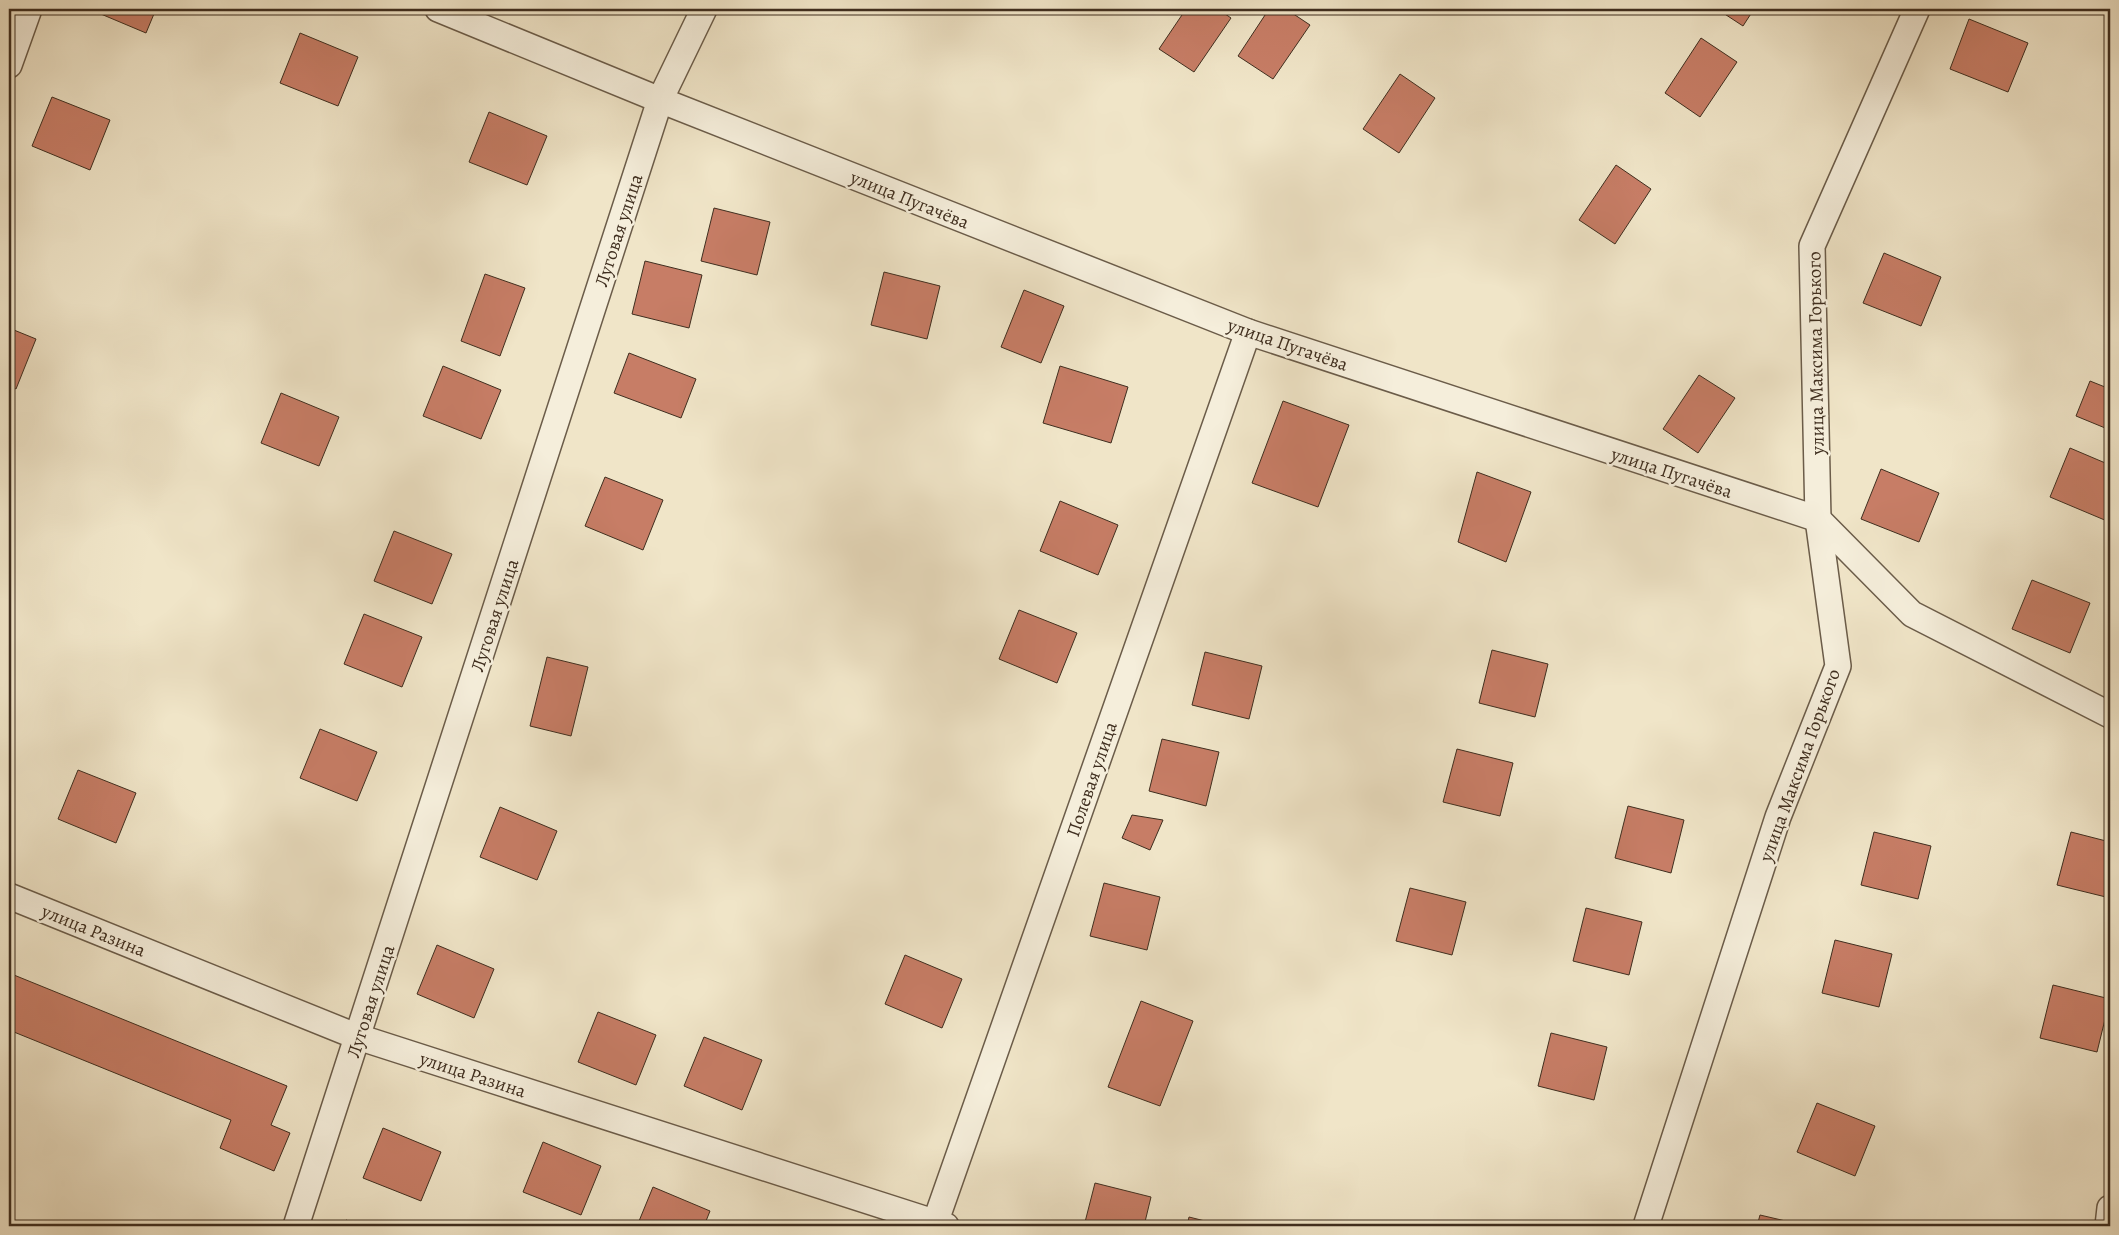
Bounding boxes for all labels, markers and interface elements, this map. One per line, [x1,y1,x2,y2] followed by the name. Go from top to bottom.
[845,164,973,236] street label: улица Пугачёва
[588,170,649,290] street label: Луговая улица
[1801,251,1831,456] street label: улица Максима Горького
[1223,312,1352,378] street label: улица Пугачёва
[1607,441,1736,505] street label: улица Пугачёва
[464,555,525,675] street label: Луговая улица
[1753,665,1847,866] street label: улица Максима Горького
[1060,718,1124,840] street label: Полевая улица
[37,898,150,964] street label: улица Разина
[340,941,401,1061] street label: Луговая улица
[415,1045,529,1104] street label: улица Разина

